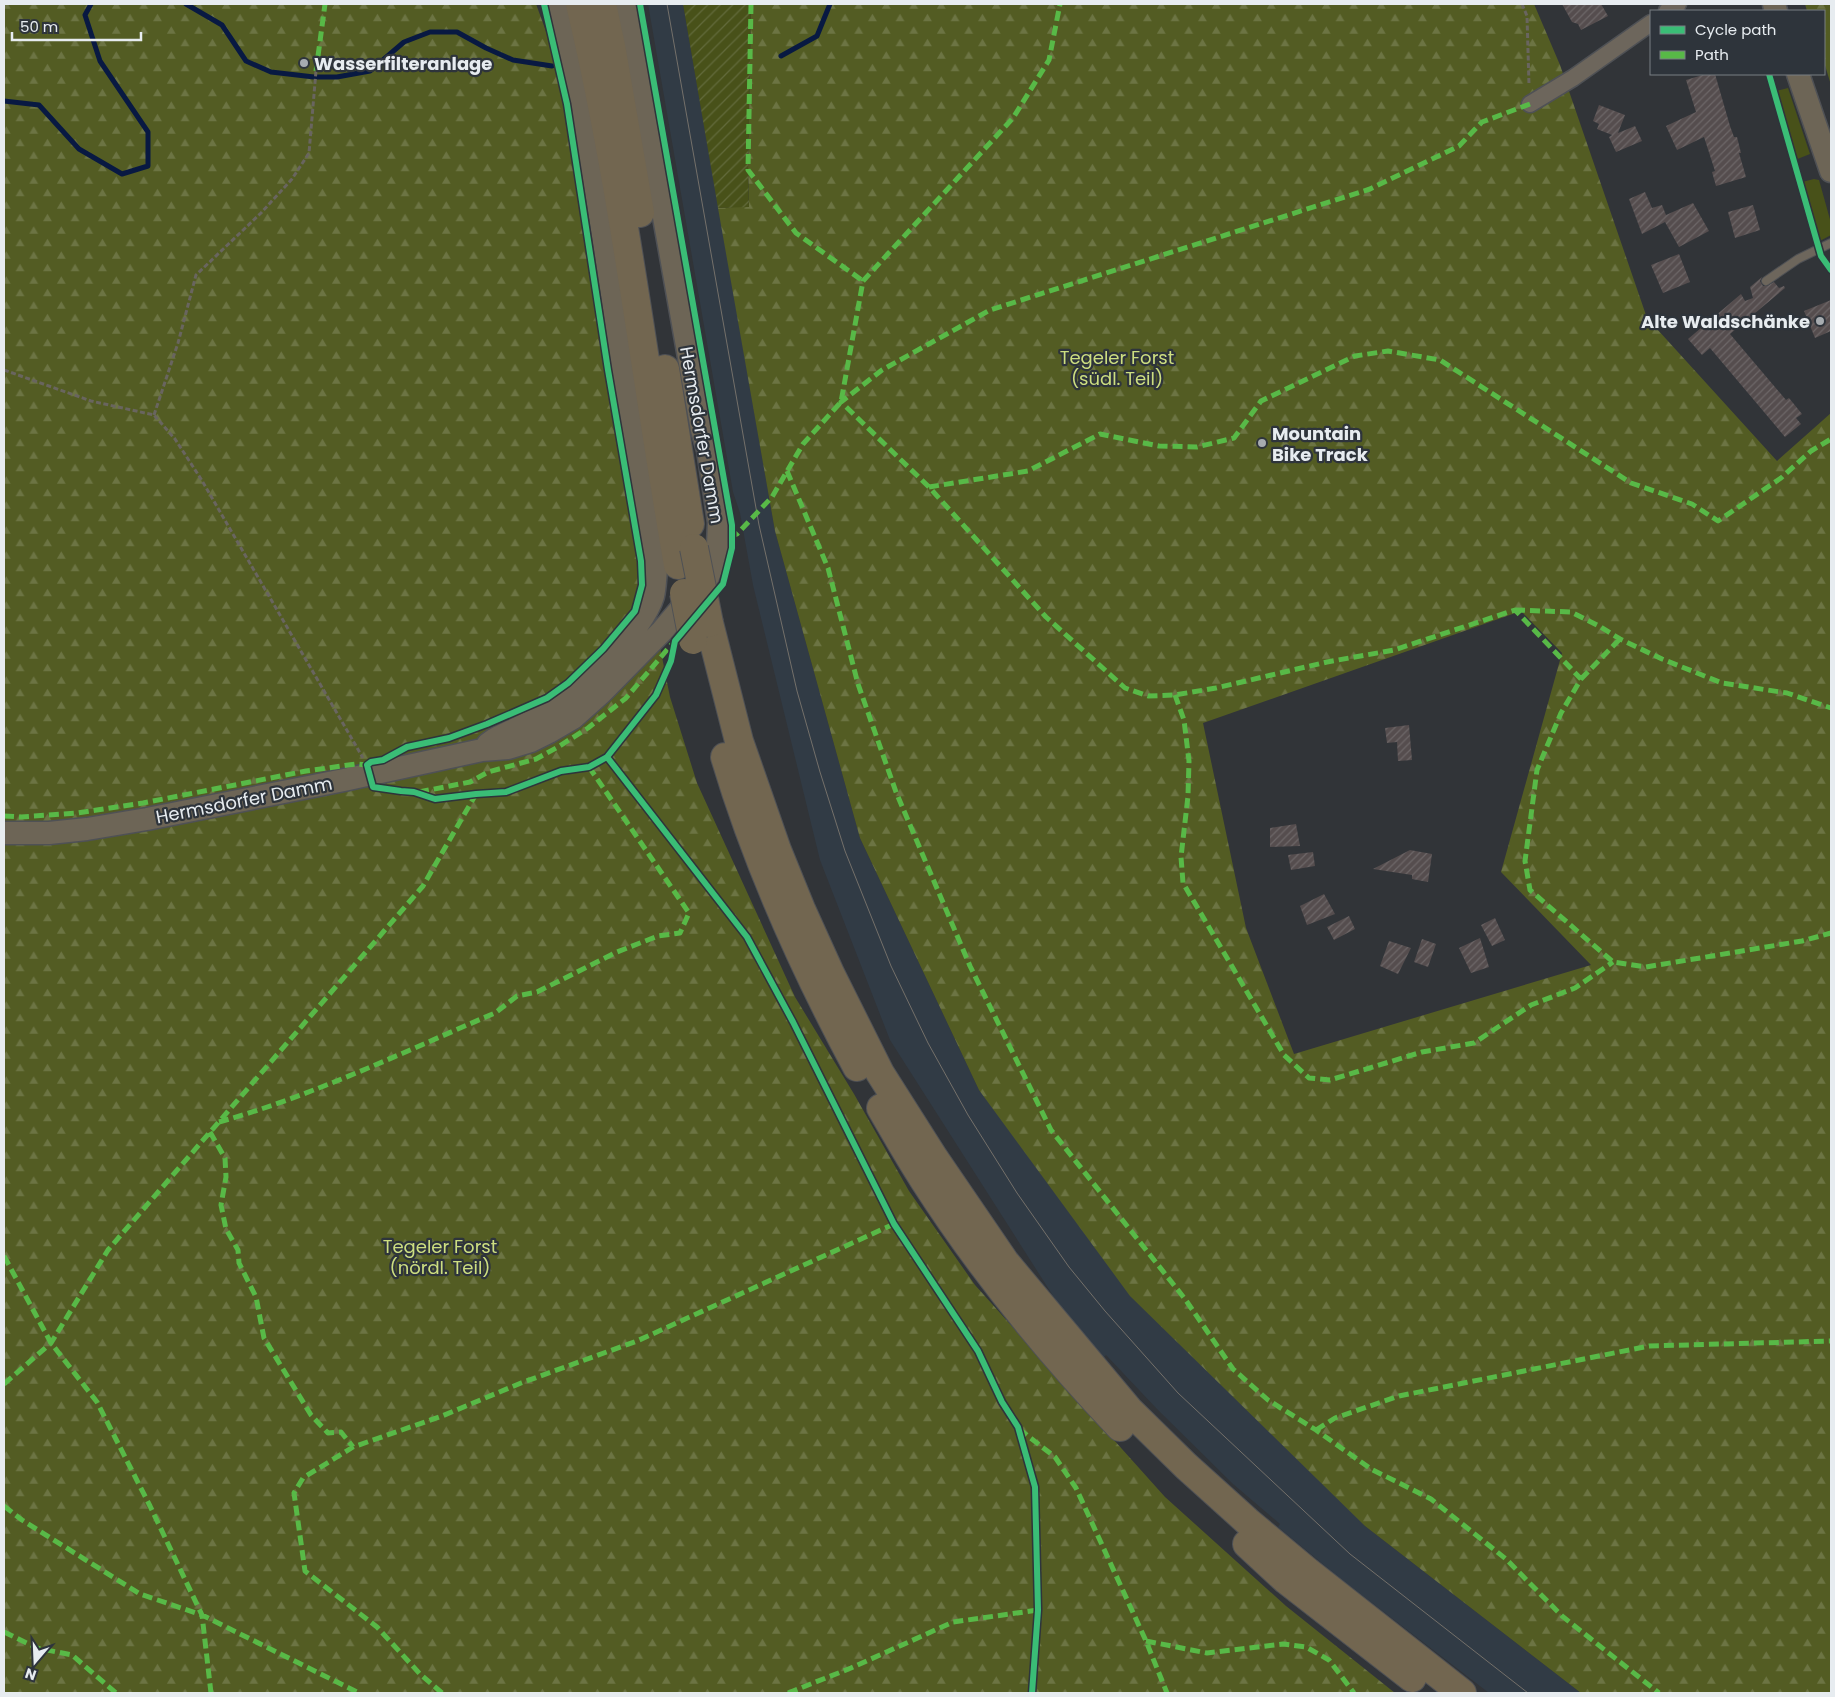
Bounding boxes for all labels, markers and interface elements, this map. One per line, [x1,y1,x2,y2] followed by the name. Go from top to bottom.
[12,10,141,42] scale bar
[1650,10,1825,75] legend
[20,16,58,37] text: 50 m
[1695,19,1776,40] text: Cycle path
[1695,44,1729,65] text: Path
[314,51,492,76] place label: Wasserfilteranlage
[298,57,310,69] marker: Wasserfilteranlage
[1641,309,1810,334] place label: Alte Waldschänke
[1814,315,1826,327] marker: Alte Waldschänke
[674,345,730,525] street label: Hermsdorfer Damm
[1060,345,1174,391] park label: Tegeler Forst (südl. Teil)
[1272,421,1369,467] place label: Mountain Bike Track
[1256,437,1268,449] marker: Mountain Bike Track
[154,771,334,829] street label: Hermsdorfer Damm
[383,1234,497,1280] park label: Tegeler Forst (nördl. Teil)
[10,1637,60,1687] north arrow
[23,1663,39,1685] text: N

